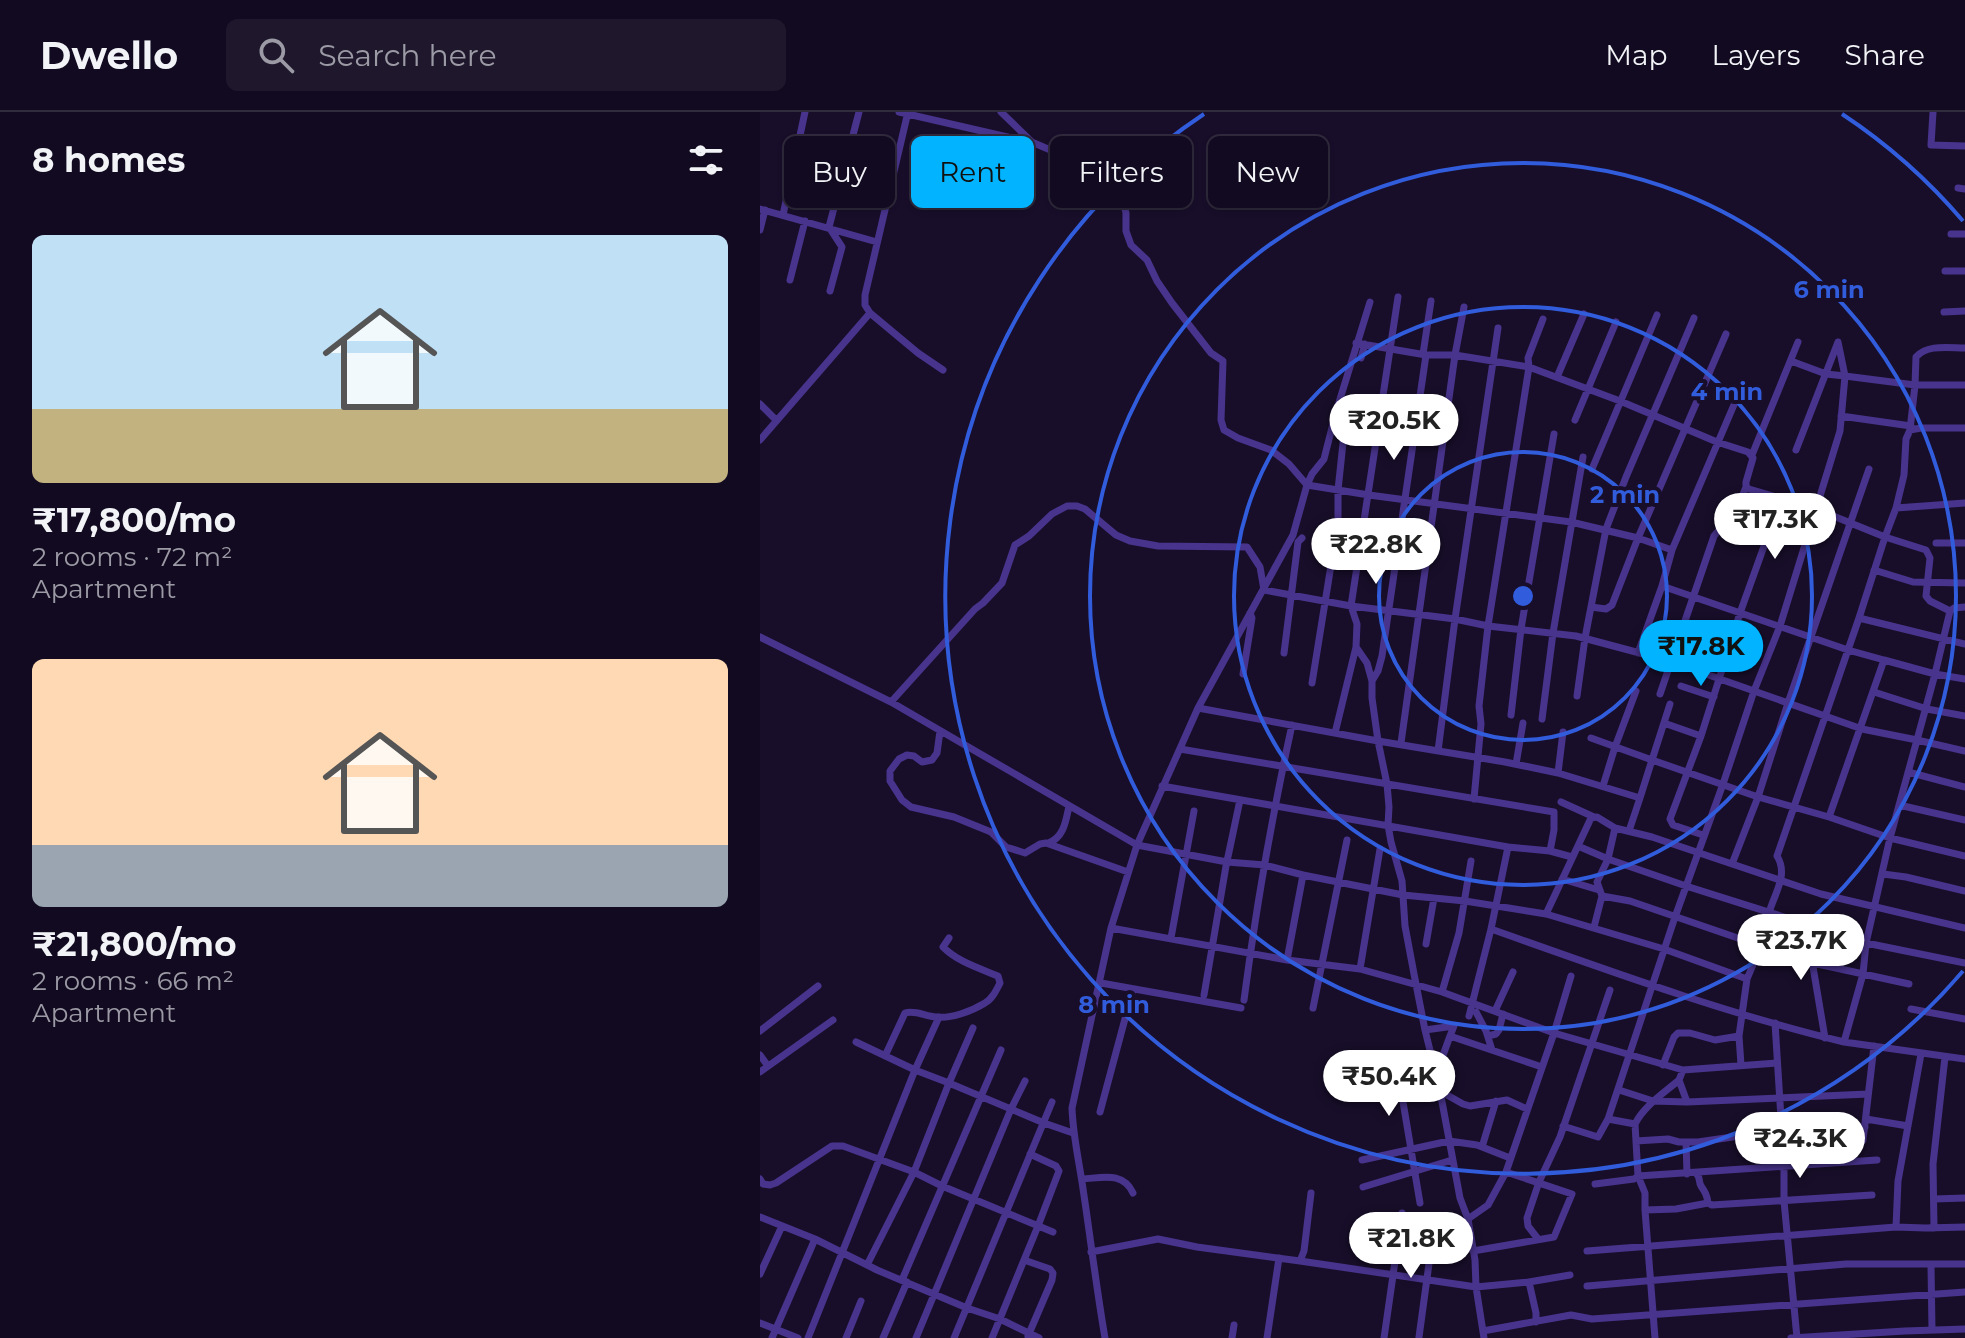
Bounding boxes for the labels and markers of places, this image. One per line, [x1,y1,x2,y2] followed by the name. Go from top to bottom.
[1329,394,1459,462] pin: ₹20.5K
[1710,493,1840,561] pin: ₹17.3K
[1311,518,1441,586] pin: ₹22.8K
[1509,582,1537,610] centre of rings
[1636,620,1766,688] pin: ₹17.8K
[1736,914,1866,982] pin: ₹23.7K
[1324,1050,1454,1118] pin: ₹50.4K
[1735,1112,1865,1180] pin: ₹24.3K
[1346,1212,1476,1280] pin: ₹21.8K

